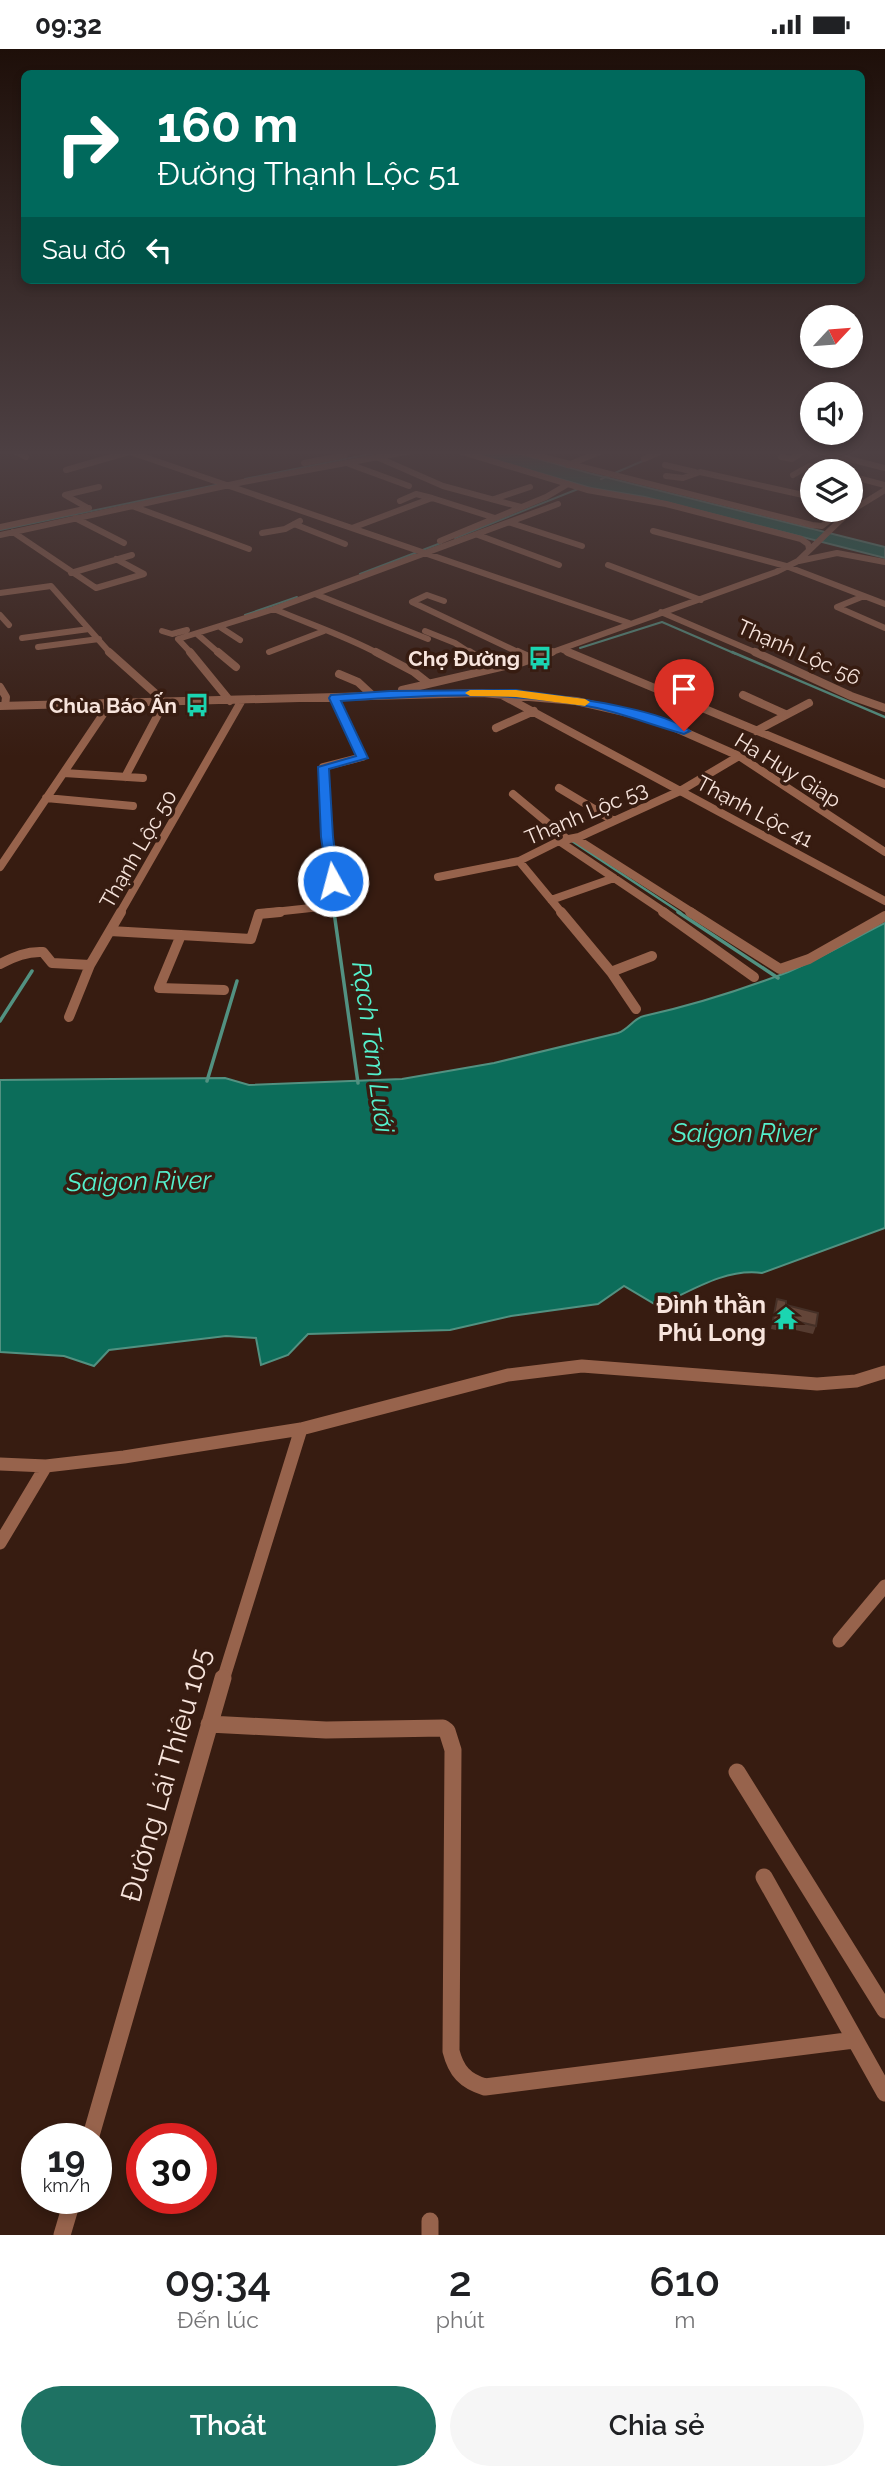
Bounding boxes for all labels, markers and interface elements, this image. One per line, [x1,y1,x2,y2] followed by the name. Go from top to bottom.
[35,10,102,40] text: 09:32
[157,96,298,153] text: 160 m
[42,98,133,189] icon: right
[157,155,459,192] text: Đường Thạnh Lộc 51
[140,231,178,269] icon: left
[42,235,126,265] text: Sau đó
[800,305,863,367] north arrow
[800,305,863,522] map controls
[800,382,863,445] button: sound
[800,459,863,522] button: layers
[734,614,864,690] street label: Thạnh Lộc 56
[526,644,554,672] bus stop icon: Chợ Đường
[408,646,520,671] place label: Chợ Đường
[654,659,714,731] pin
[665,670,703,708] icon: arrive
[183,691,211,719] bus stop icon: Chùa Báo Ấn
[49,692,177,718] place label: Chùa Báo Ấn
[730,728,846,813] street label: Ha Huy Giap
[692,770,818,852] street label: Thạnh Lộc 41
[521,776,651,850] street label: Thạnh Lộc 53
[94,785,182,913] street label: Thạnh Lộc 50
[296,844,370,918] position arrow
[346,959,400,1136] water label: Rạch Tám Lưới
[671,1118,817,1148] water label: Saigon River
[65,1165,213,1197] water label: Saigon River
[656,1290,766,1347] place label: Đình thần Phú Long
[772,1304,800,1332] temple icon: Đình thần Phú Long
[114,1644,218,1906] street label: Đường Lái Thiêu 105
[126,2123,217,2214] speed limit sign: 30
[48,2139,85,2180] text: 19
[43,2175,90,2196] text: km/h
[165,2257,271,2306] text: 09:34
[449,2257,472,2306] text: 2
[649,2257,720,2306] text: 610
[177,2306,259,2333] text: Đến lúc
[436,2306,485,2333] text: phút
[674,2306,695,2333] text: m
[21,2386,436,2466] button: Thoát
[450,2386,864,2466] button: Chia sẻ

